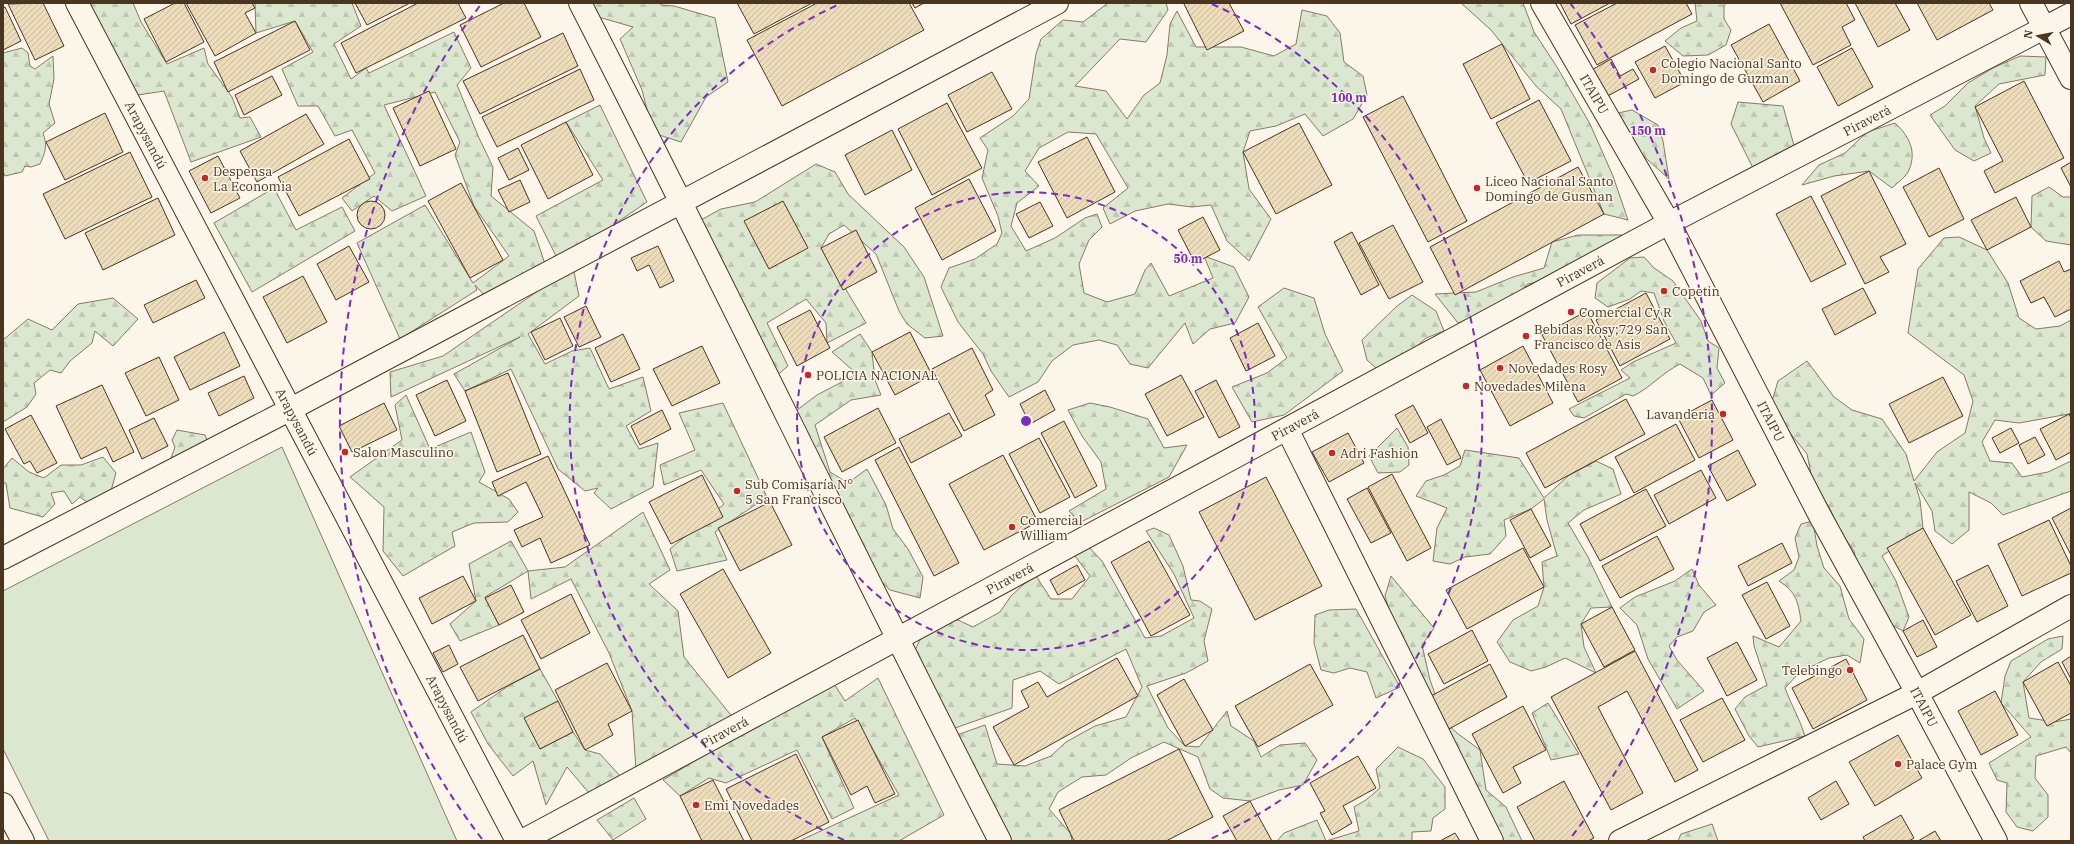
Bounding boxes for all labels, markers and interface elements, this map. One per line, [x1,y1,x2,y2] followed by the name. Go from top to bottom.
[2018,16,2058,56] north arrow
[2021,28,2036,40] text: N
[1661,55,1802,87] place label: Colegio Nacional Santo Domingo de Guzman
[1648,65,1658,75] marker: Colegio Nacional Santo Domingo de Guzman
[1576,71,1612,117] street label: ITAIPU
[1331,90,1367,105] text: 100 m
[121,98,171,172] street label: Arapysandú
[1840,101,1894,140] street label: Piraverá
[1630,123,1666,138] text: 150 m
[213,163,292,195] place label: Despensa La Economia
[200,173,210,183] marker: Despensa La Economia
[1485,173,1613,205] place label: Liceo Nacional Santo Domingo de Gusman
[1472,183,1482,193] marker: Liceo Nacional Santo Domingo de Gusman
[1174,251,1203,266] text: 50 m
[1554,252,1607,291] street label: Piraverá
[1672,283,1720,300] place label: Copetin
[1659,286,1669,296] marker: Copetin
[1579,304,1672,321] place label: Comercial Cy R
[1566,307,1576,317] marker: Comercial Cy R
[1534,321,1668,353] place label: Bebidas Rosy;729 San Francisco de Asis
[1521,331,1531,341] marker: Bebidas Rosy;729 San Francisco de Asis
[1508,360,1608,377] place label: Novedades Rosy
[1495,363,1505,373] marker: Novedades Rosy
[816,367,938,384] place label: POLICIA NACIONAL
[803,370,813,380] marker: POLICIA NACIONAL
[1474,378,1586,395] place label: Novedades Milena
[1461,381,1471,391] marker: Novedades Milena
[272,385,321,459] street label: Arapysandú
[1753,398,1788,445] street label: ITAIPU
[1268,405,1322,445] street label: Piraverá
[1646,406,1715,423] place label: Lavanderia
[1718,409,1728,419] marker: Lavanderia
[1019,414,1033,428] centre of rings
[353,444,453,461] place label: Salon Masculino
[1340,445,1419,462] place label: Adri Fashion
[340,447,350,457] marker: Salon Masculino
[1327,448,1337,458] marker: Adri Fashion
[745,476,853,508] place label: Sub Comisaría N° 5 San Francisco
[732,486,742,496] marker: Sub Comisaría N° 5 San Francisco
[1020,512,1083,544] place label: Comercial William
[1007,522,1017,532] marker: Comercial William
[983,559,1037,598] street label: Piraverá
[1782,662,1842,679] place label: Telebingo
[1845,665,1855,675] marker: Telebingo
[422,672,472,746] street label: Arapysandú
[1906,684,1942,730] street label: ITAIPU
[698,713,751,752] street label: Piraverá
[1906,756,1977,773] place label: Palace Gym
[1893,759,1903,769] marker: Palace Gym
[704,797,799,814] place label: Emi Novedades
[691,800,701,810] marker: Emi Novedades

